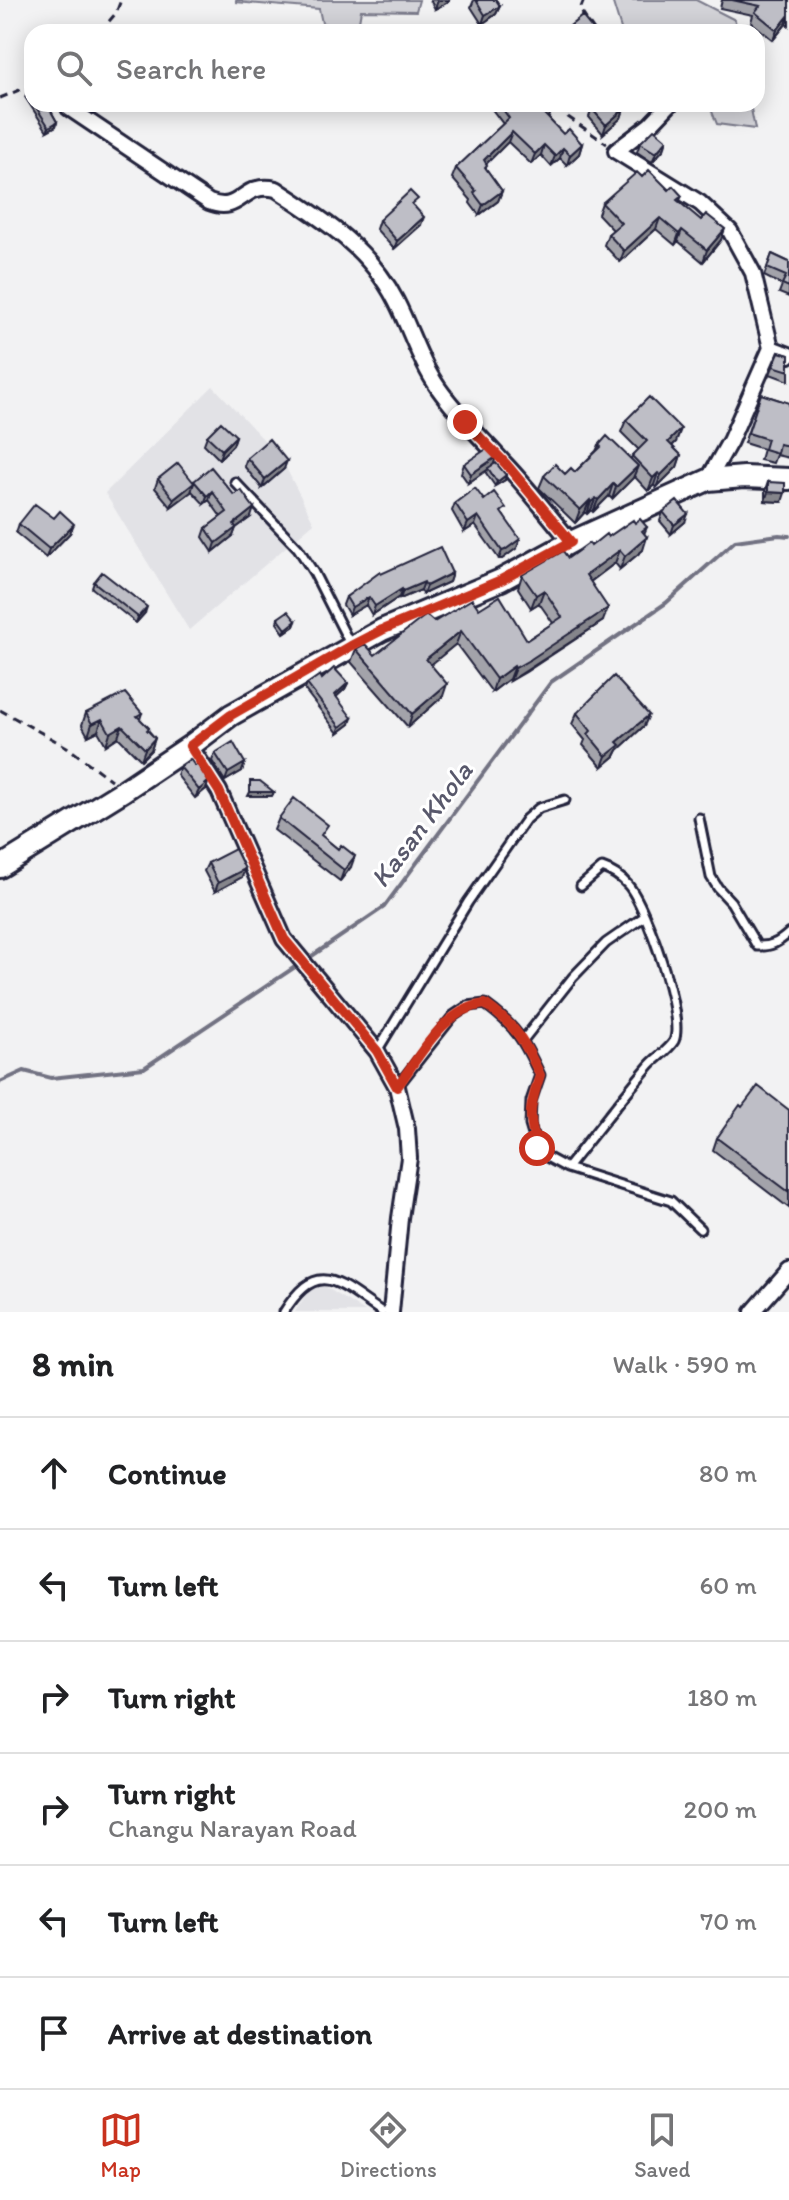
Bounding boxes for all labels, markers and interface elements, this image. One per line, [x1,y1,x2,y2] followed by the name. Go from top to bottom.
[24,24,765,112] search box
[52,46,96,90] icon: search
[116,50,266,87] text: Search here
[447,404,483,440] route end
[363,754,480,894] water label: Kasan Khola
[519,1130,555,1166] route start
[32,1344,114,1385] text: 8 min
[613,1348,757,1380] text: Walk · 590 m
[32,1451,76,1495] icon: ahead
[108,1455,227,1492] text: Continue
[699,1457,757,1489] text: 80 m
[32,1563,76,1607] icon: left
[108,1567,219,1604] text: Turn left
[700,1569,757,1601] text: 60 m
[32,1675,76,1719] icon: right
[108,1679,236,1716] text: Turn right
[687,1681,757,1713] text: 180 m
[108,1775,236,1812] text: Turn right
[32,1787,76,1831] icon: right
[684,1793,757,1825] text: 200 m
[108,1812,357,1844] text: Changu Narayan Road
[32,1899,76,1943] icon: left
[108,1903,219,1940] text: Turn left
[700,1905,757,1937] text: 70 m
[32,2011,76,2055] icon: arrive
[108,2015,372,2052] text: Arrive at destination
[99,2108,143,2183] tab: Map
[340,2108,437,2183] tab: Directions
[634,2108,690,2183] tab: Saved

